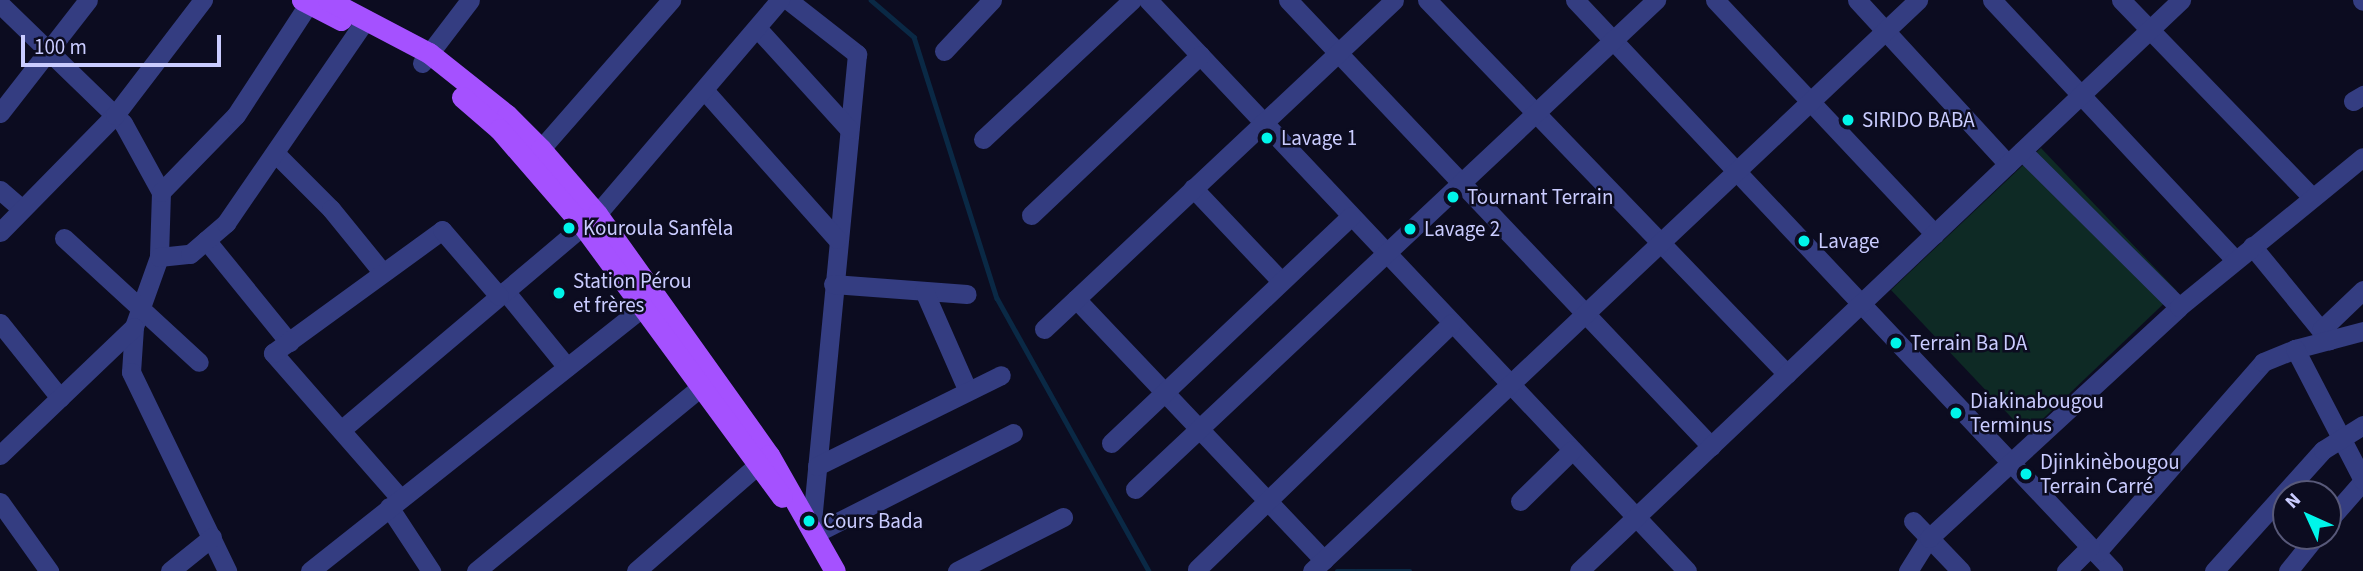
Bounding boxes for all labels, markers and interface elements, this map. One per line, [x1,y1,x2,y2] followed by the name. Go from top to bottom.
[24,21,224,65] scale bar
[34,32,87,62] text: 100 m
[1862,107,1975,133] place label: SIRIDO BABA
[1840,112,1856,128] marker: SIRIDO BABA
[1281,125,1357,151] place label: Lavage 1
[1259,130,1275,146] marker: Lavage 1
[1467,184,1613,210] place label: Tournant Terrain
[1445,189,1461,205] marker: Tournant Terrain
[583,215,733,241] place label: Kouroula Sanfèla
[1424,216,1500,242] place label: Lavage 2
[561,220,577,236] marker: Kouroula Sanfèla
[1402,221,1418,237] marker: Lavage 2
[1818,228,1879,254] place label: Lavage
[1796,233,1812,249] marker: Lavage
[573,268,692,318] place label: Station Pérou et frères
[551,285,567,301] marker: Station Pérou et frères
[1910,330,2027,356] place label: Terrain Ba DA
[1888,335,1904,351] marker: Terrain Ba DA
[1970,388,2104,438] place label: Diakinabougou Terminus
[1948,405,1964,421] marker: Diakinabougou Terminus
[2040,449,2180,499] place label: Djinkinèbougou Terrain Carré
[2018,466,2034,482] marker: Djinkinèbougou Terrain Carré
[2272,480,2342,550] north arrow
[2279,487,2307,515] text: N
[823,508,923,534] place label: Cours Bada
[801,513,817,529] marker: Cours Bada

